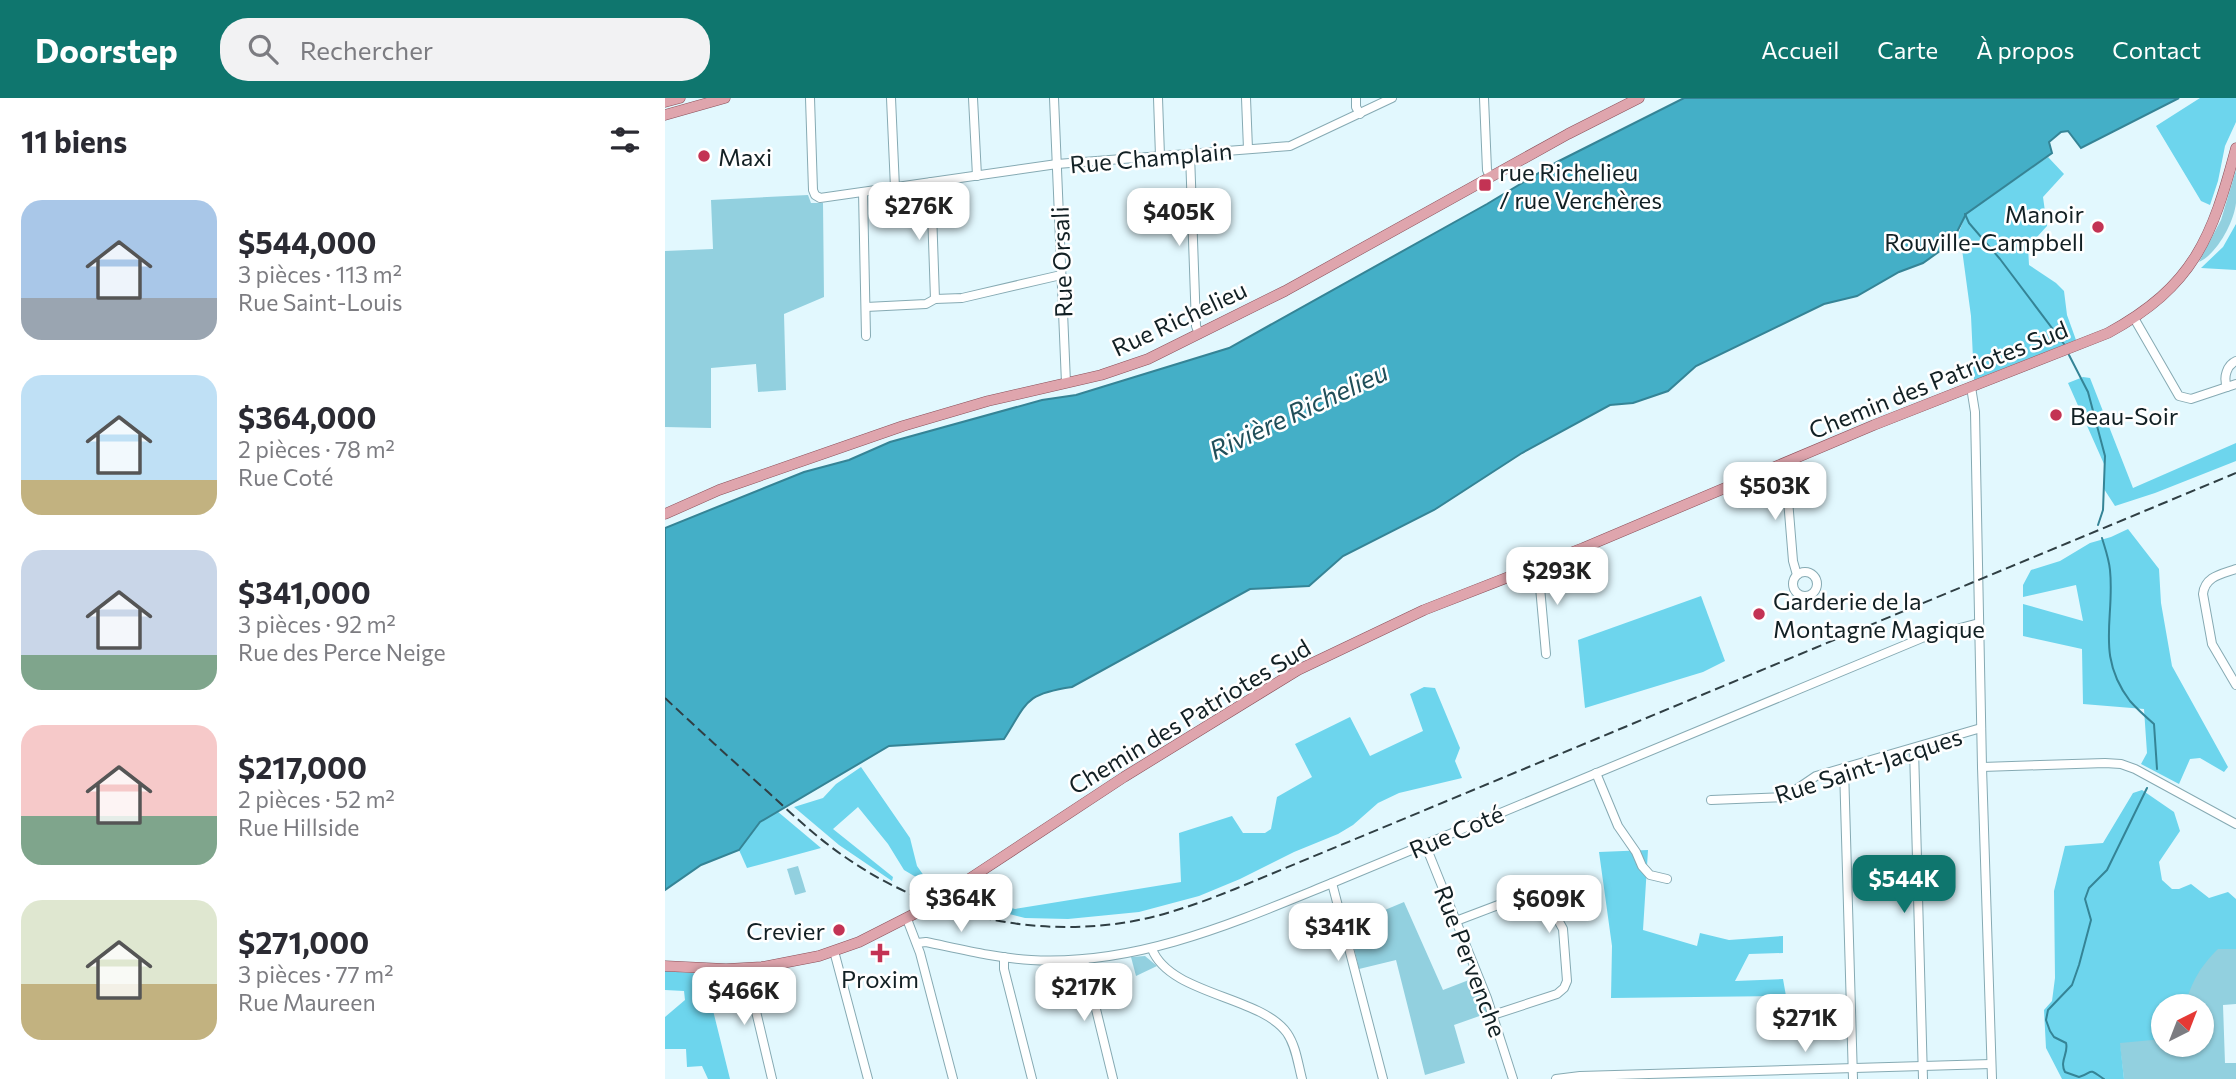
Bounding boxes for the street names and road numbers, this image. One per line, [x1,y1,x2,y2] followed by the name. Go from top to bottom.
[1069,135,1233,179] street label: Rue Champlain
[1045,206,1077,318] street label: Rue Orsali
[1107,274,1251,362] street label: Rue Richelieu
[1804,314,2072,444] street label: Chemin des Patriotes Sud
[1063,632,1315,800] street label: Chemin des Patriotes Sud
[1771,721,1965,809] street label: Rue Saint-Jacques
[1405,798,1507,864] street label: Rue Coté
[1429,881,1513,1041] street label: Rue Pervenche

